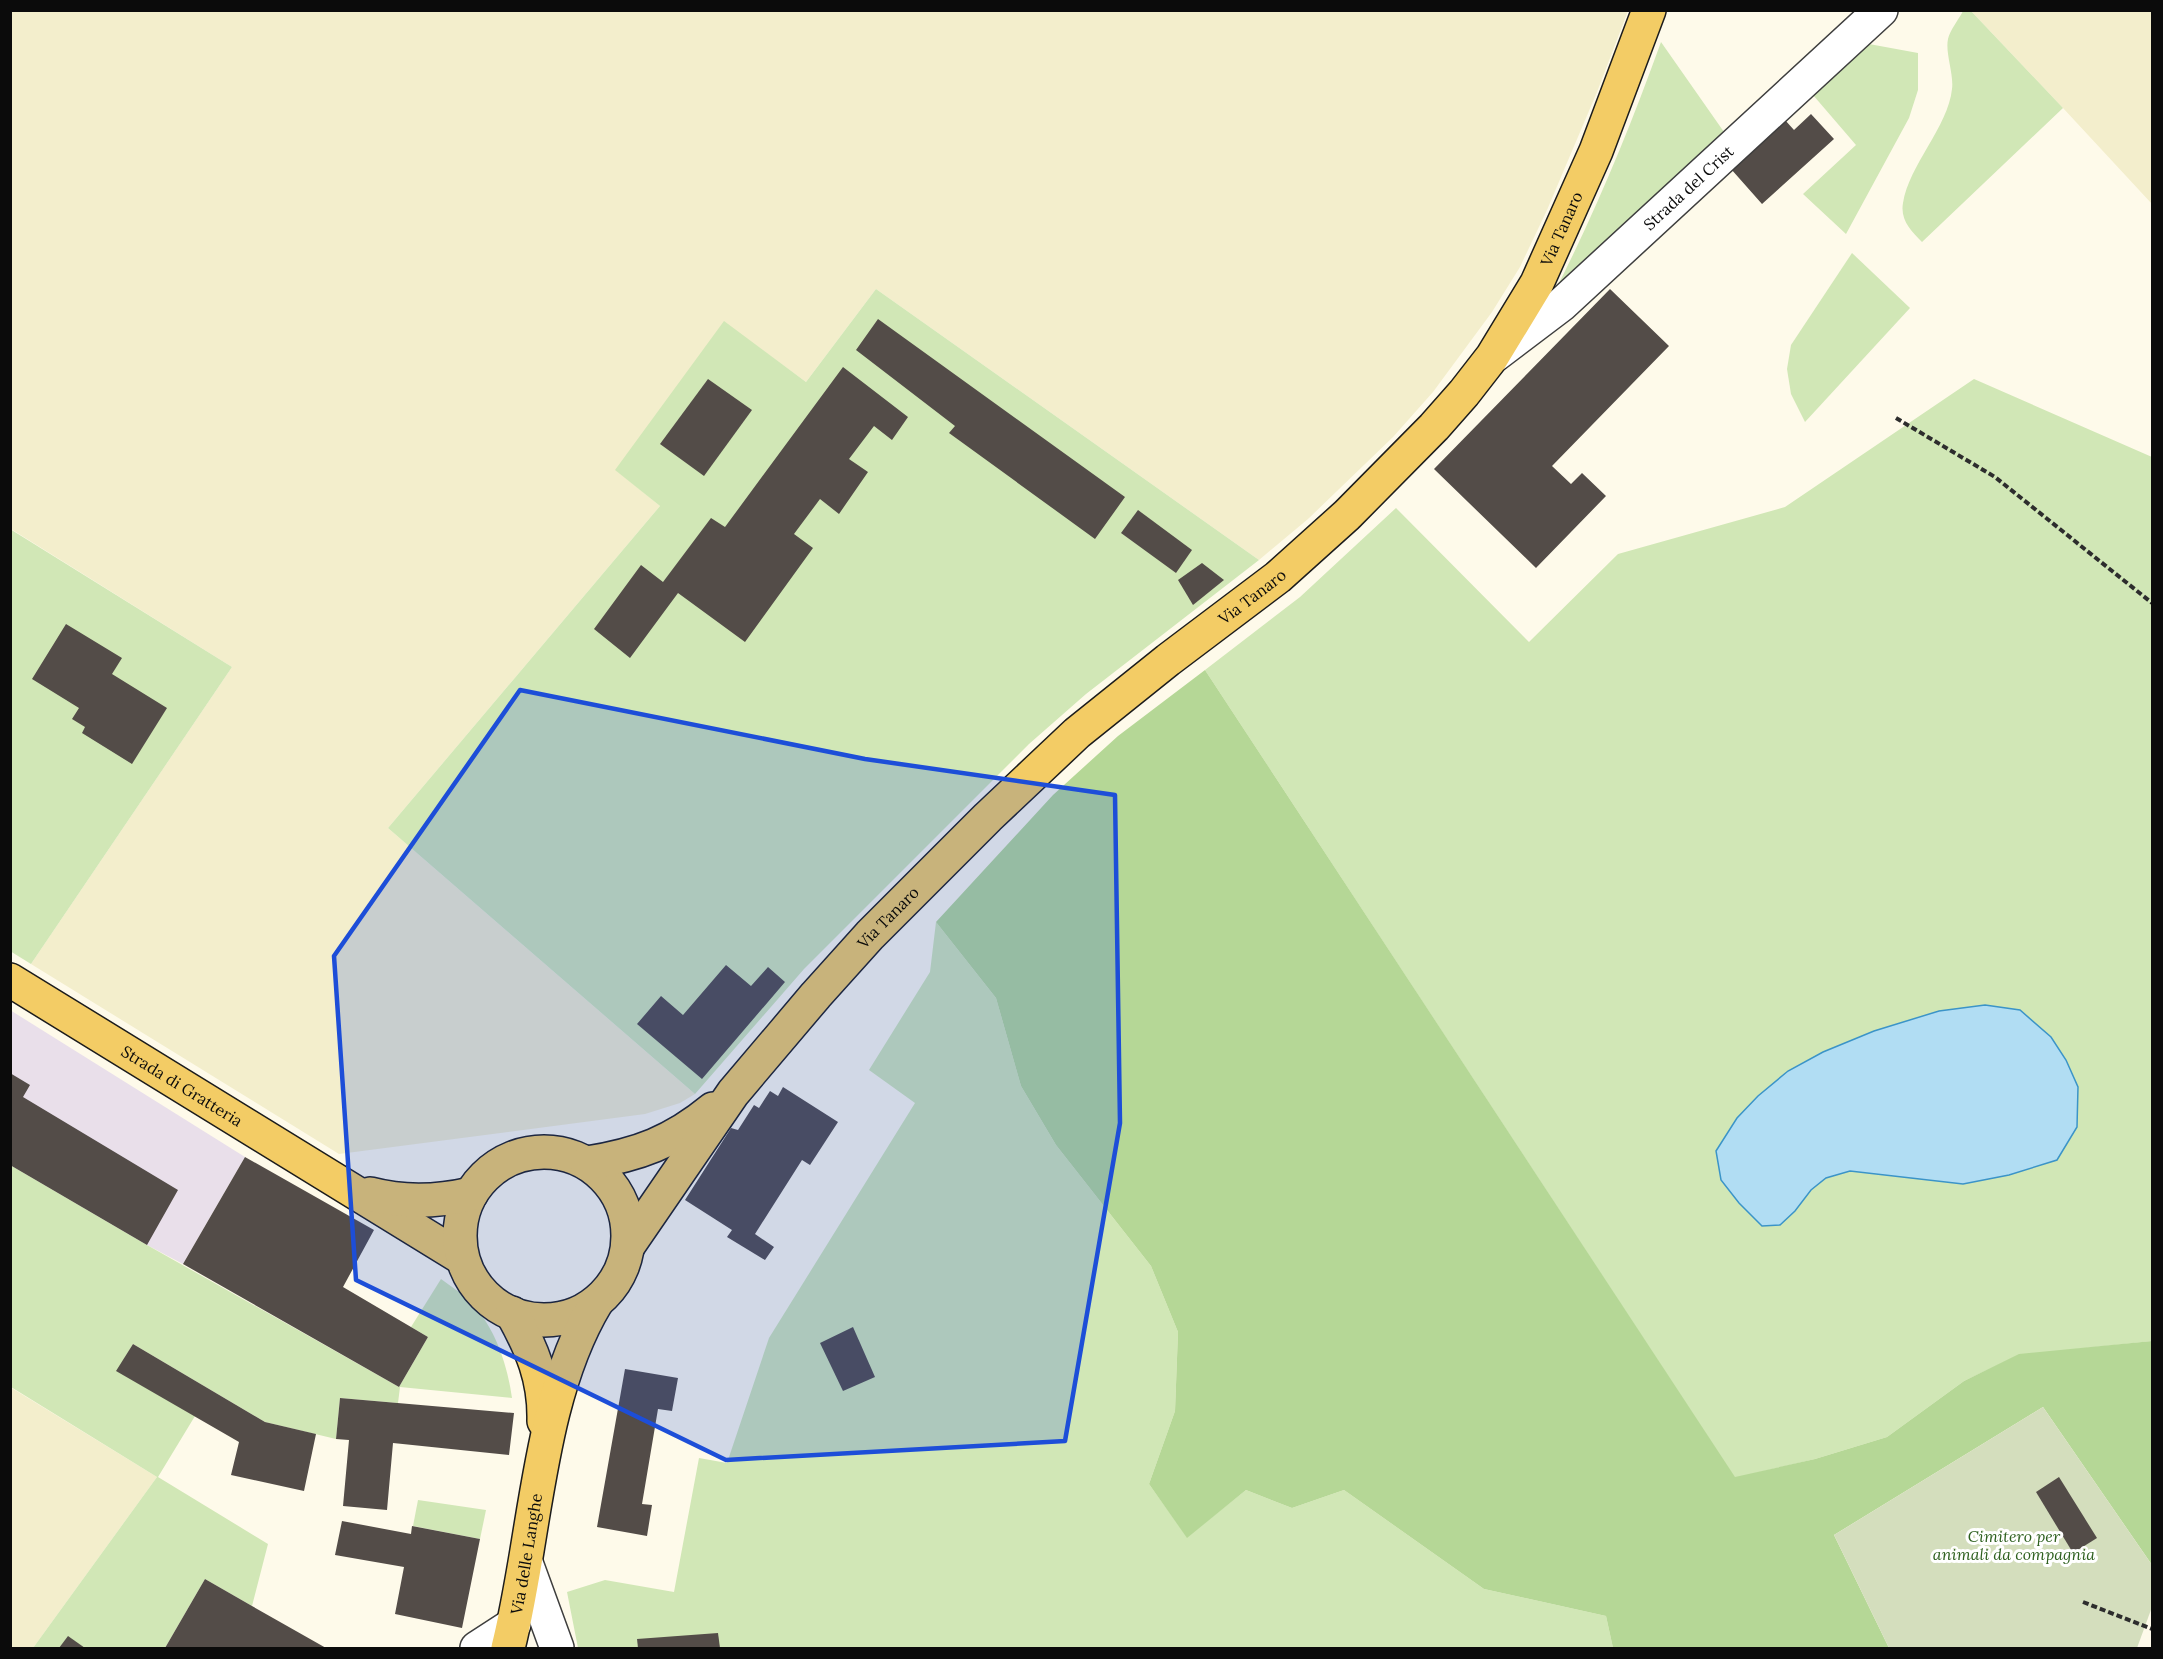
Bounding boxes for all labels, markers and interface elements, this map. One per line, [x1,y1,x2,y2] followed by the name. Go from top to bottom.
[1639,141,1738,234] street label: Strada del Crist
[1536,188,1587,270] street label: Via Tanaro
[1214,565,1290,629] street label: Via Tanaro
[852,882,923,953] street label: Via Tanaro
[118,1041,246,1131] street label: Strada di Gratteria
[506,1492,546,1617] street label: Via delle Langhe
[1933,1526,2095,1564] park label: Cimitero per animali da compagnia

